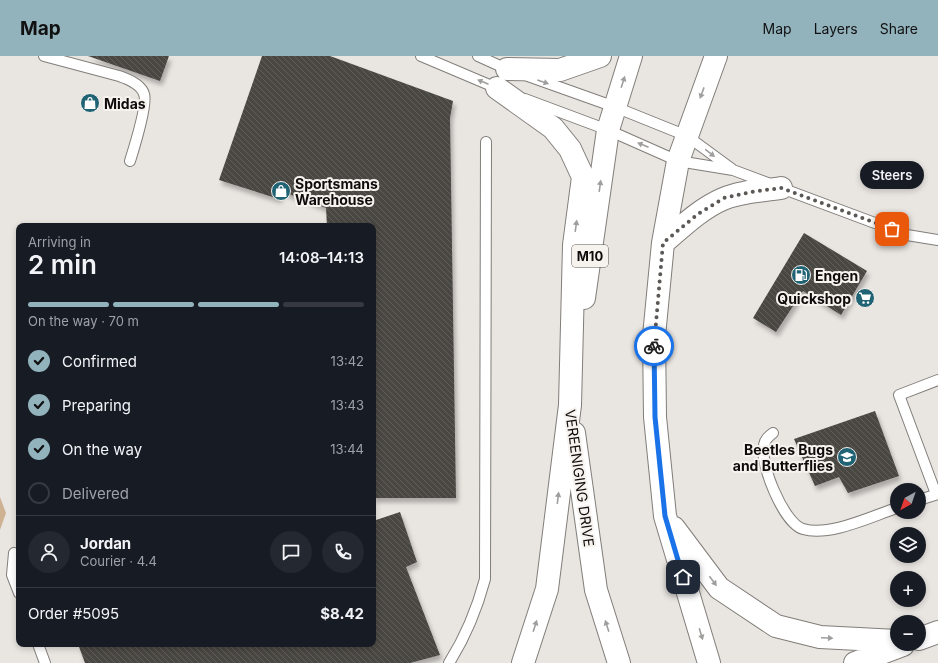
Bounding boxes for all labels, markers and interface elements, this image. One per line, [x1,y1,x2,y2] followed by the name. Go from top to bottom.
[20,17,61,40] text: Map
[763,20,792,37] text: Map
[814,20,858,37] text: Layers
[880,20,918,37] text: Share
[620,75,626,87] one-way arrow
[477,79,488,85] one-way arrow
[538,79,550,85] one-way arrow
[699,87,705,99] one-way arrow
[79,92,101,114] shop icon: Midas
[104,95,146,112] place label: Midas
[637,142,648,148] one-way arrow
[705,149,715,157] one-way arrow
[860,161,924,189] callout: Steers
[872,167,912,183] text: Steers
[295,175,378,208] place label: Sportsmans Warehouse
[270,180,292,202] shop icon: Sportsmans Warehouse
[597,180,603,192] one-way arrow
[875,212,909,246] pin
[881,218,903,240] icon: bag
[573,220,579,232] one-way arrow
[28,234,91,250] text: Arriving in
[572,245,608,267] road number: M10
[279,248,364,267] text: 14:08–14:13
[28,249,97,280] text: 2 min
[790,264,812,286] fuel station icon: Engen
[815,267,858,284] place label: Engen
[854,287,876,309] supermarket icon: Quickshop
[777,290,851,307] place label: Quickshop
[28,313,139,329] text: On the way · 70 m
[634,326,674,366] courier
[643,335,665,357] icon: bike
[28,350,50,372] icon: check
[62,352,137,371] text: Confirmed
[331,353,364,369] text: 13:42
[28,394,50,416] icon: check
[62,396,131,415] text: Preparing
[331,397,364,413] text: 13:43
[562,408,598,548] street label: VEREENIGING DRIVE
[28,438,50,460] icon: check
[62,440,142,459] text: On the way
[330,441,364,457] text: 13:44
[733,441,833,474] place label: Beetles Bugs and Butterflies
[836,446,858,468] school or university icon: Beetles Bugs and Butterflies
[890,483,926,519] north arrow
[890,483,926,651] map controls
[62,484,129,503] text: Delivered
[555,492,561,504] one-way arrow
[890,527,926,563] button: layers
[28,531,70,573] button: person
[270,531,312,573] button: chat
[322,531,364,573] button: phone
[80,534,131,553] text: Jordan
[80,553,157,569] text: Courier · 4.4
[666,560,700,594] pin
[672,566,694,588] icon: home
[890,571,926,607] button: +
[709,576,717,586] one-way arrow
[28,604,119,623] text: Order #5095
[320,604,364,623] text: $8.42
[890,615,926,651] button: −
[604,619,610,631] one-way arrow
[532,620,538,632] one-way arrow
[698,628,704,640] one-way arrow
[821,634,833,641] one-way arrow

